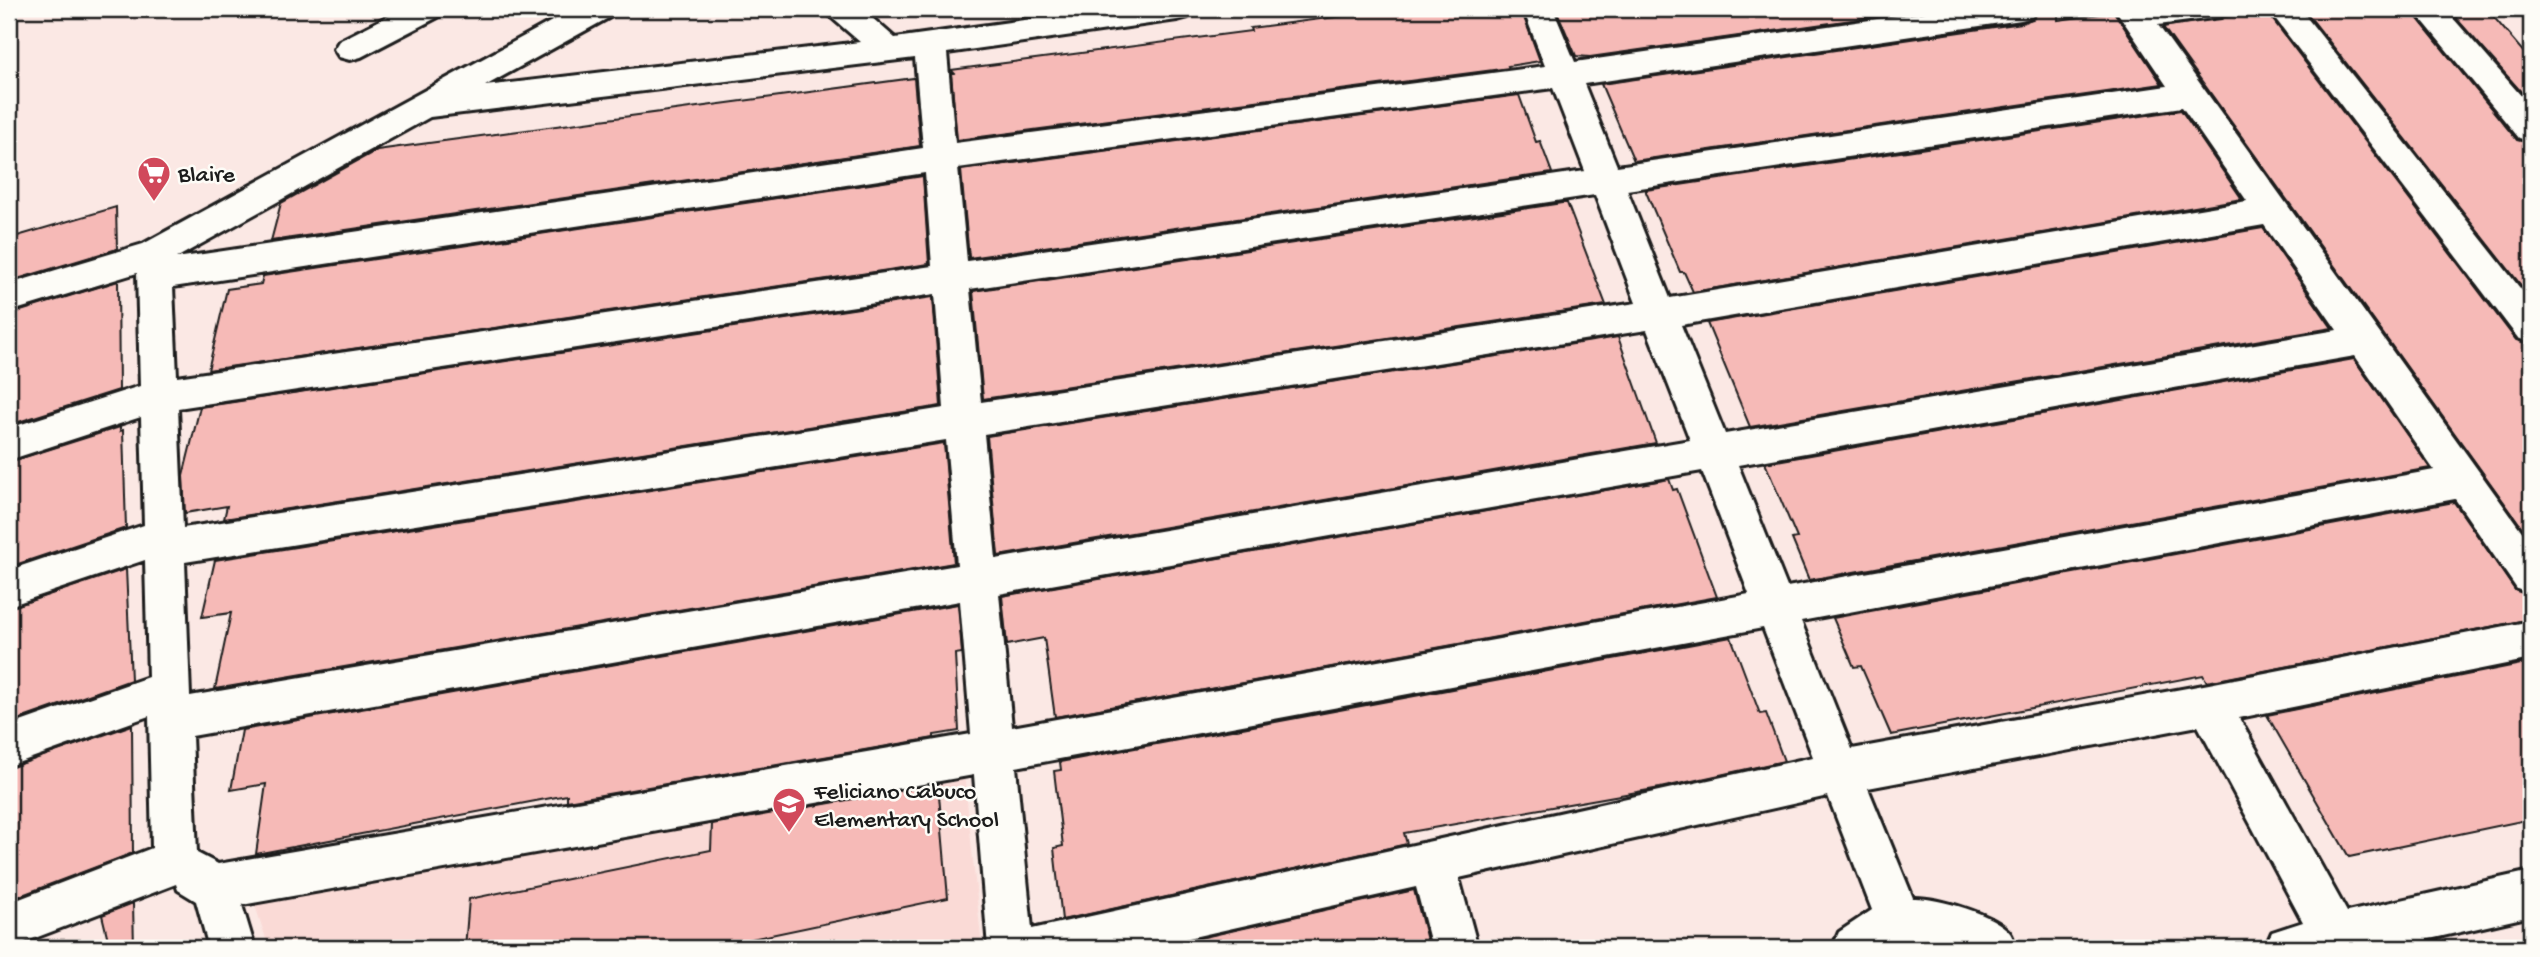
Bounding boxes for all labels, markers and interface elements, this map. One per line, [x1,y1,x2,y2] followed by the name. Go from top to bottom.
[135,154,173,203] supermarket icon: Blaire
[177,162,236,191] place label: Blaire
[813,779,999,836] place label: Feliciano Cabuco Elementary School
[770,785,808,834] school or university icon: Feliciano Cabuco Elementary School

